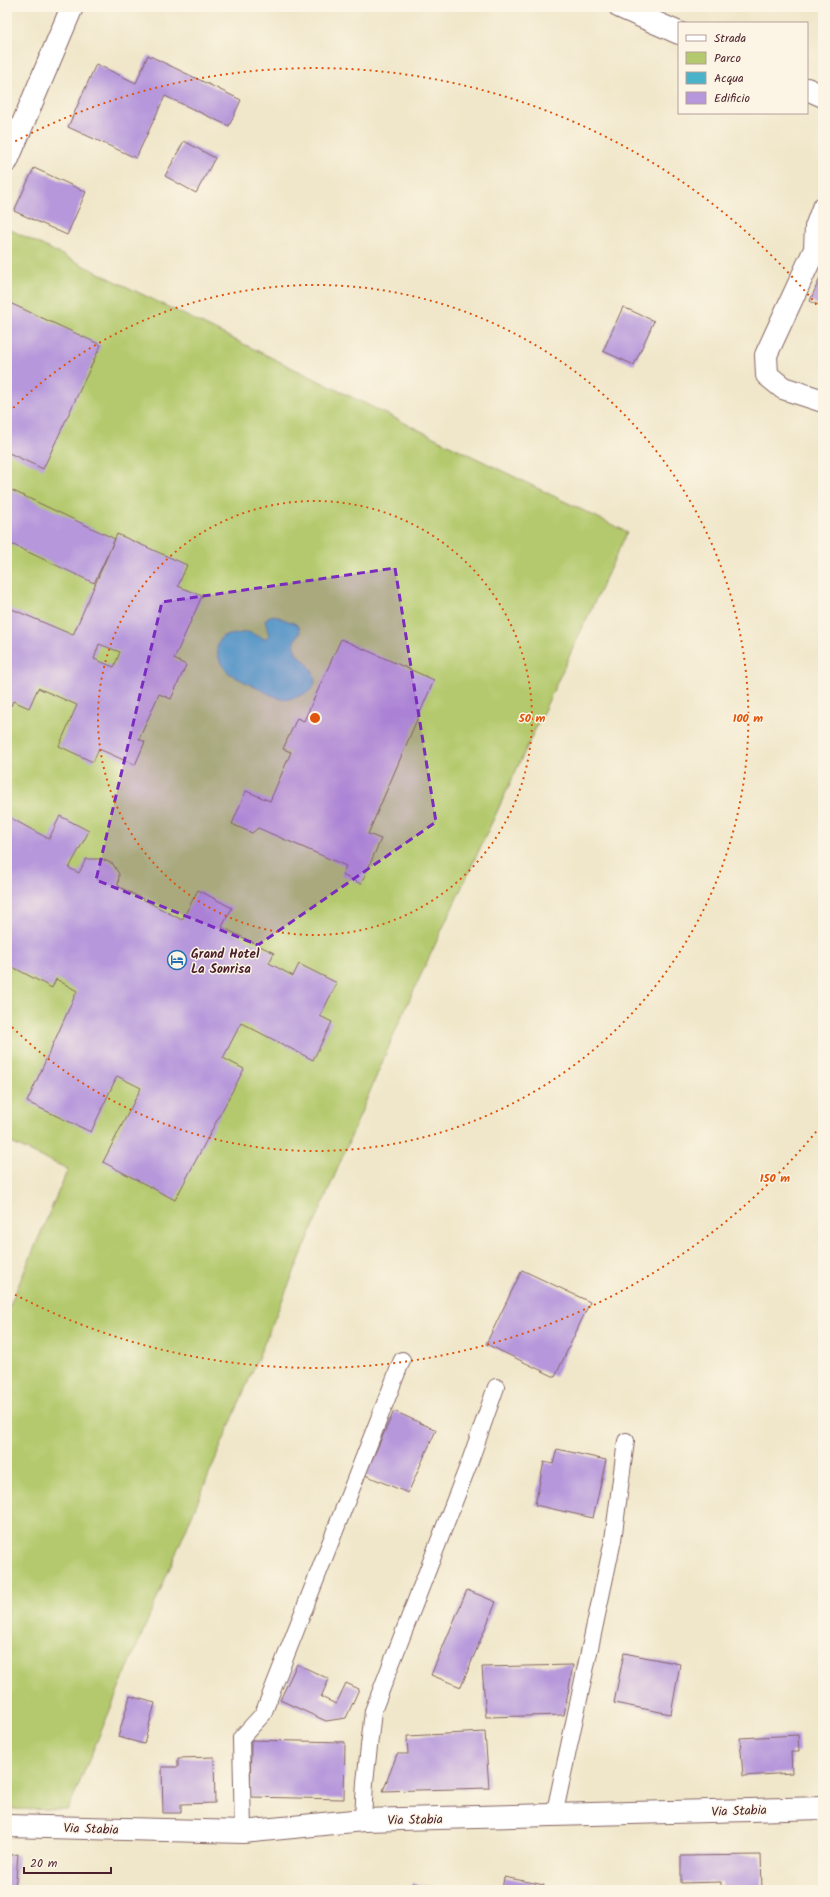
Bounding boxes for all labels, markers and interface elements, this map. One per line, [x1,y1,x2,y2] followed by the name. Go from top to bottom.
[678,22,808,114] legend
[714,29,747,48] text: Strada
[714,49,741,68] text: Parco
[714,69,744,88] text: Acqua
[714,89,750,108] text: Edificio
[518,709,546,728] text: 50 m
[733,709,763,728] text: 100 m
[308,711,322,725] centre of rings
[191,944,260,980] place label: Grand Hotel La Sonrisa
[166,949,188,971] hotel icon: Grand Hotel La Sonrisa
[760,1169,790,1188] text: 150 m
[711,1800,767,1823] street label: Via Stabia
[387,1810,443,1831] street label: Via Stabia
[63,1818,119,1841] street label: Via Stabia
[24,1849,111,1875] scale bar
[30,1854,58,1873] text: 20 m

